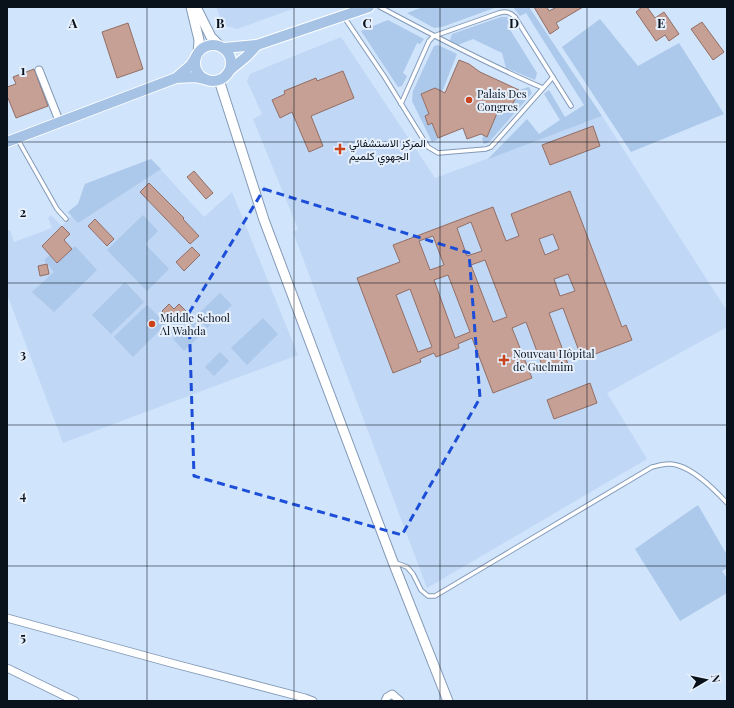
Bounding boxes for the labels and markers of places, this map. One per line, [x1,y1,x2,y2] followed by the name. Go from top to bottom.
[477,86,527,114] place label: Palais Des Congres
[464,95,474,105] marker: Palais Des Congres
[349,135,426,166] place label: المركز الاستشفائي الجهوي كلميم
[334,143,346,155] marker: المركز الاستشفائي الجهوي كلميم
[159,310,230,338] place label: Middle School Al Wahda
[147,319,157,329] marker: Middle School Al Wahda
[513,346,595,374] place label: Nouveau Hôpital de Guelmim
[498,354,510,366] marker: Nouveau Hôpital de Guelmim

